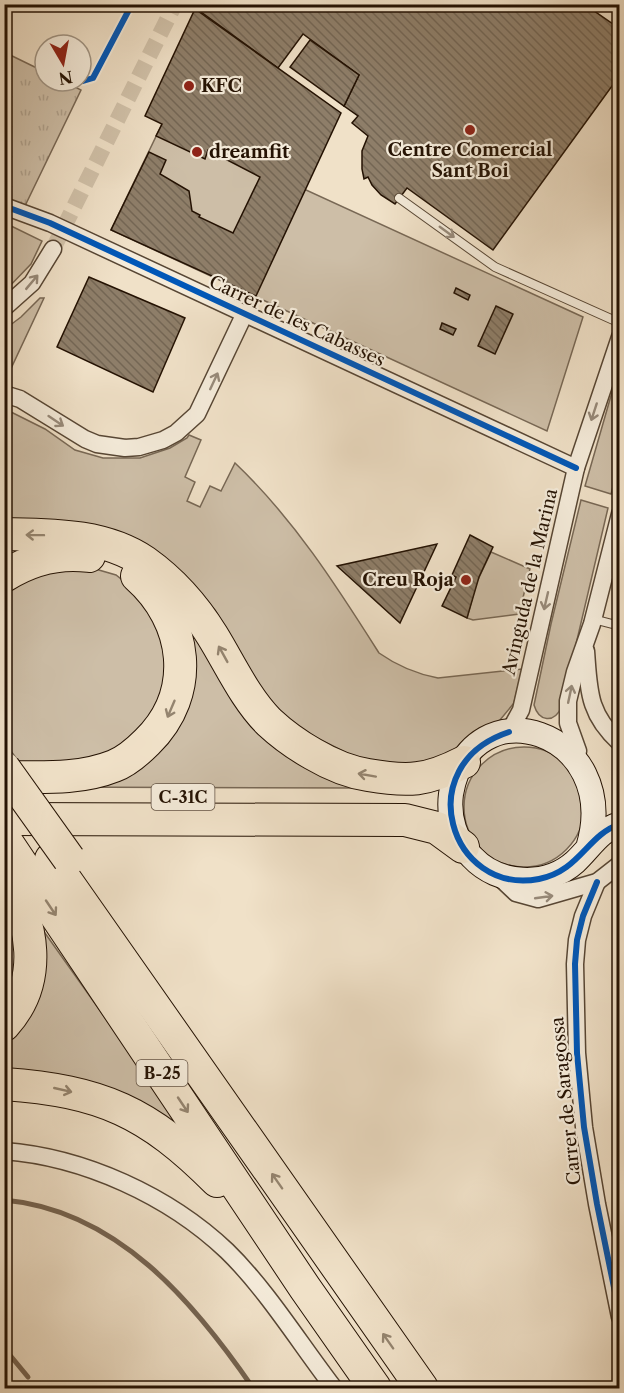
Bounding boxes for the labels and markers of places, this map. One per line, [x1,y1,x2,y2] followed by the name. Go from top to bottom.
[201,75,242,97] place label: KFC
[182,79,196,93] marker: KFC
[463,123,477,137] marker: Centre Comercial Sant Boi
[388,139,552,182] place label: Centre Comercial Sant Boi
[209,141,290,163] place label: dreamfit
[190,145,204,159] marker: dreamfit
[362,569,455,591] place label: Creu Roja
[459,573,473,587] marker: Creu Roja

